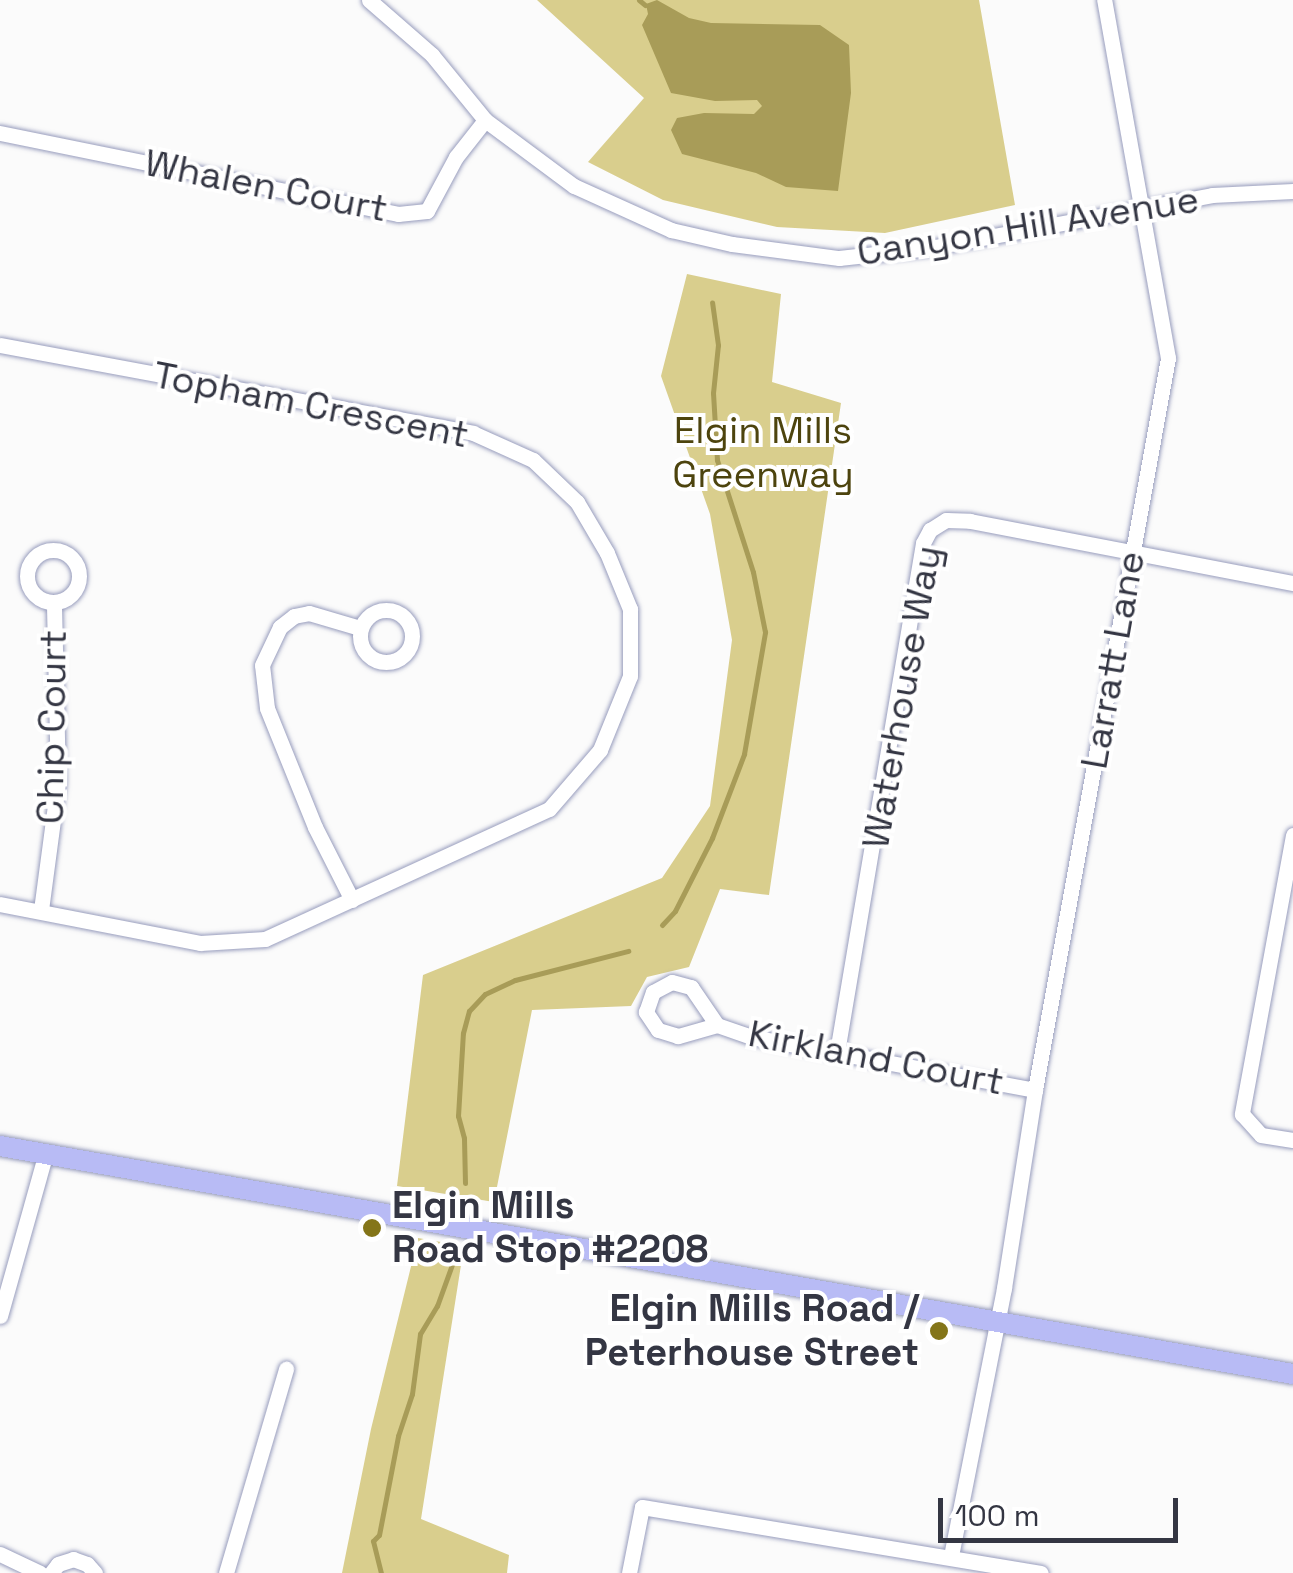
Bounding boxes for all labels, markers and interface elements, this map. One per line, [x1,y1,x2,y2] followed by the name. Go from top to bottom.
[141,140,391,232] street label: Whalen Court
[854,176,1202,276] street label: Canyon Hill Avenue
[150,352,472,458] street label: Topham Crescent
[672,408,854,498] park label: Elgin Mills Greenway
[853,542,951,852] street label: Waterhouse Way
[1071,548,1155,772] street label: Larratt Lane
[28,630,76,824] street label: Chip Court
[745,1011,1007,1105] street label: Kirkland Court
[392,1183,708,1272] place label: Elgin Mills Road Stop #2208
[361,1217,383,1239] marker: Elgin Mills Road Stop #2208
[585,1286,919,1376] place label: Elgin Mills Road / Peterhouse Street
[928,1320,950,1342] marker: Elgin Mills Road / Peterhouse Street
[943,1478,1183,1540] scale bar
[955,1496,1040,1535] text: 100 m

